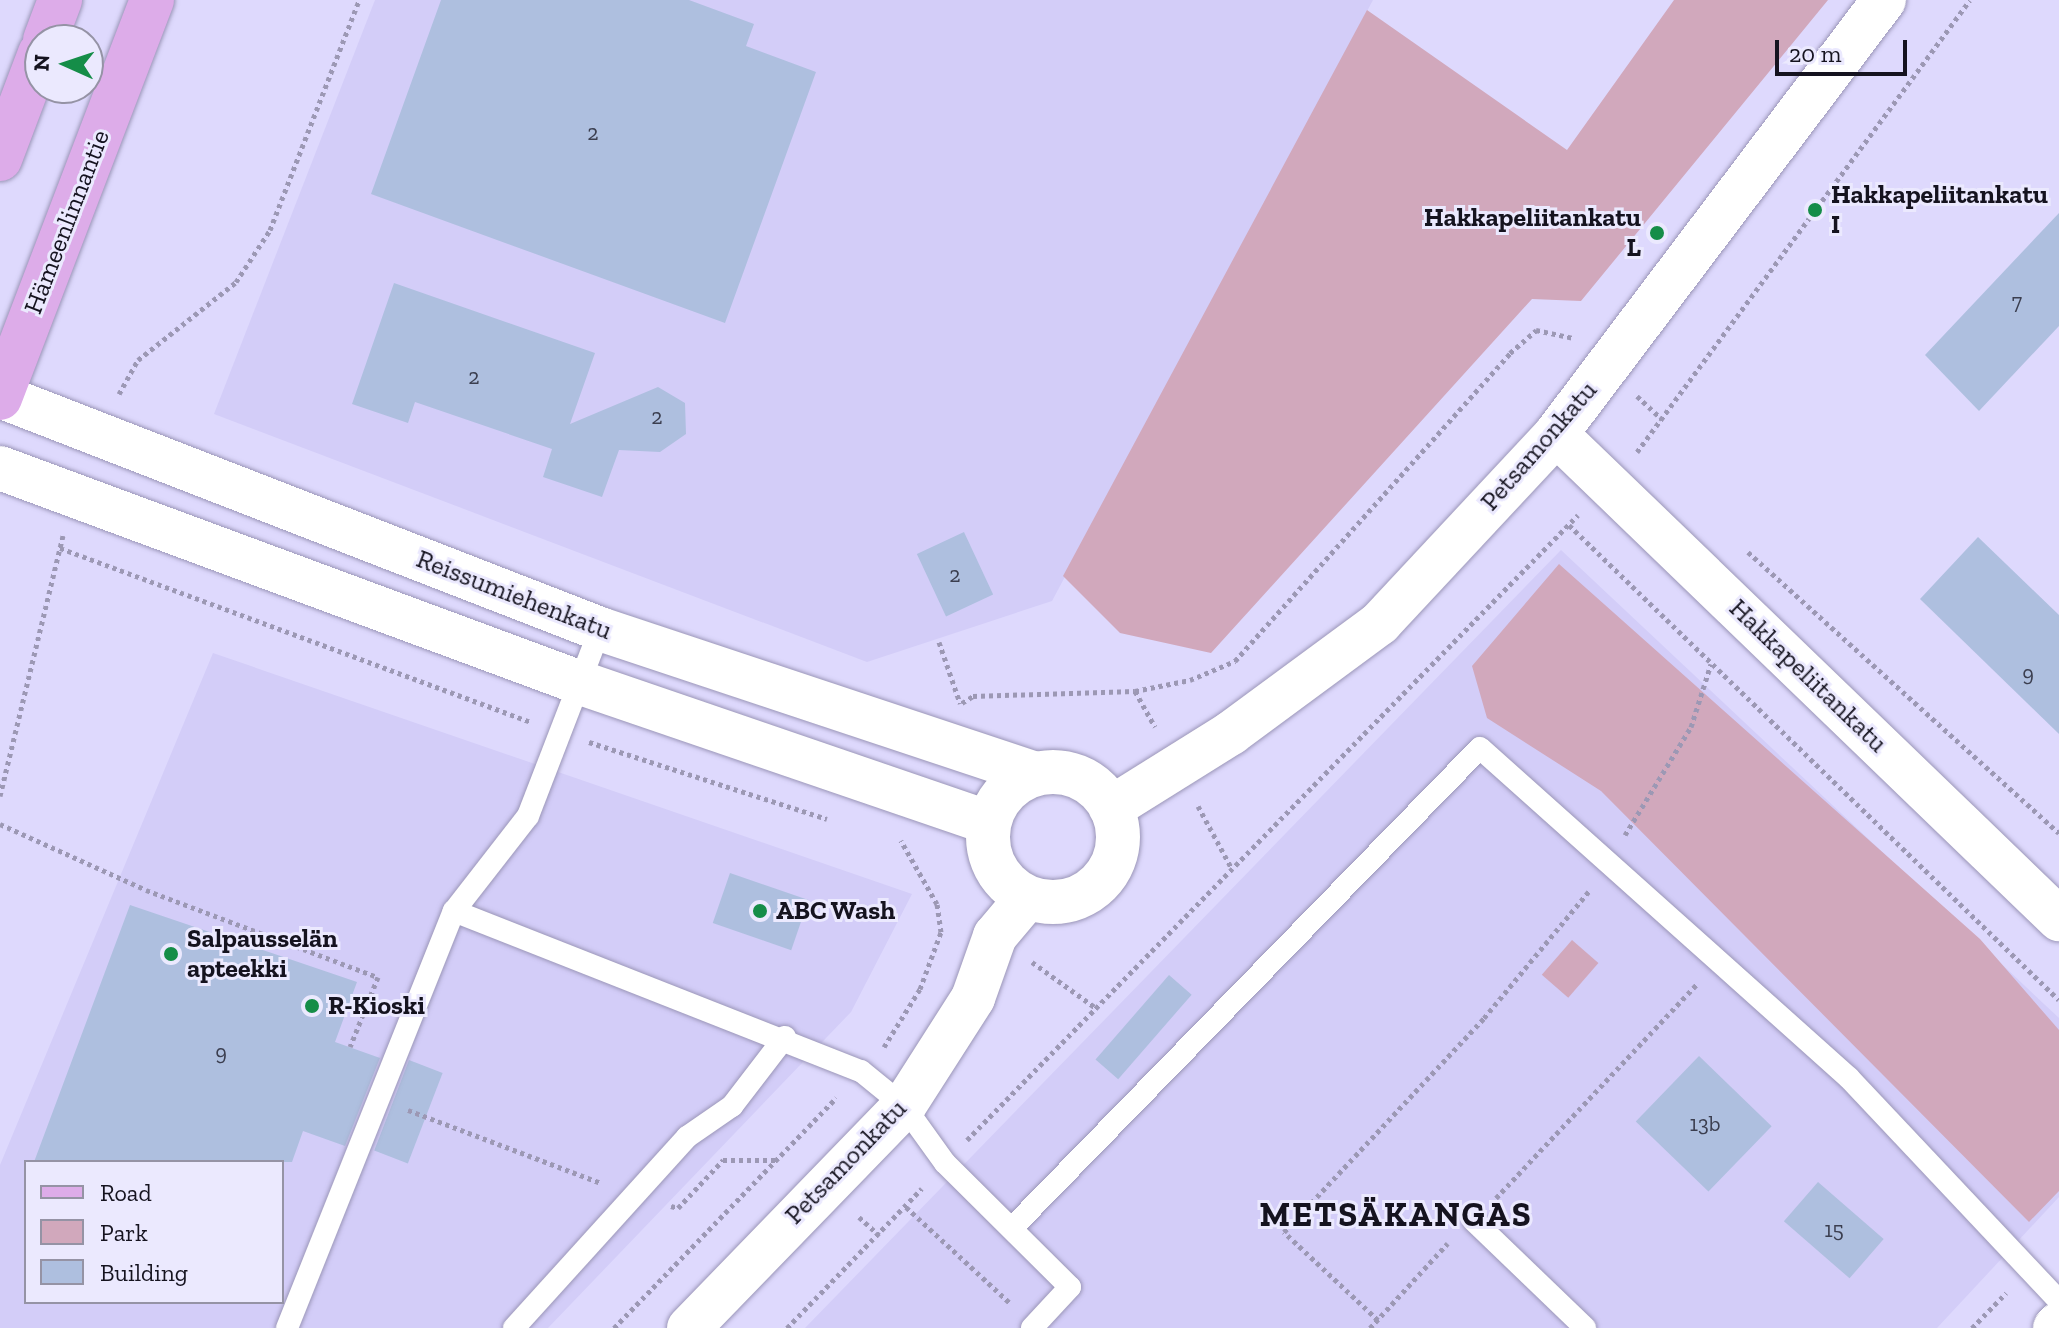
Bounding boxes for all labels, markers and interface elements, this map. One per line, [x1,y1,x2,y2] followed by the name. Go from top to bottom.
[24,24,104,104] north arrow
[1779,24,1911,74] scale bar
[1789,39,1841,68] text: 20 m
[28,54,55,72] text: N
[587,120,599,146] house number: 2
[18,126,116,318] street label: Hämeenlinnantie
[1831,179,2048,240] place label: Hakkapeliitankatu I
[1806,201,1824,219] marker: Hakkapeliitankatu I
[1424,202,1641,264] place label: Hakkapeliitankatu L
[1648,224,1666,242] marker: Hakkapeliitankatu L
[2012,289,2022,315] house number: 7
[468,364,480,390] house number: 2
[1474,375,1604,517] street label: Petsamonkatu
[651,404,663,430] house number: 2
[412,543,616,647] street label: Reissumiehenkatu
[949,562,961,588] house number: 2
[1723,593,1893,759] street label: Hakkapeliitankatu
[2022,661,2034,687] house number: 9
[776,895,896,927] place label: ABC Wash
[751,902,769,920] marker: ABC Wash
[187,923,338,984] place label: Salpausselän apteekki
[162,945,180,963] marker: Salpausselän apteekki
[328,990,425,1022] place label: R-Kioski
[303,997,321,1015] marker: R-Kioski
[215,1040,227,1066] house number: 9
[779,1093,913,1231] street label: Petsamonkatu
[1690,1111,1720,1137] house number: 13b
[24,1160,284,1304] legend
[100,1178,152,1207] text: Road
[1259,1195,1533,1235] district label: METSÄKANGAS
[1824,1217,1844,1243] house number: 15
[100,1218,148,1247] text: Park
[100,1258,188,1287] text: Building

